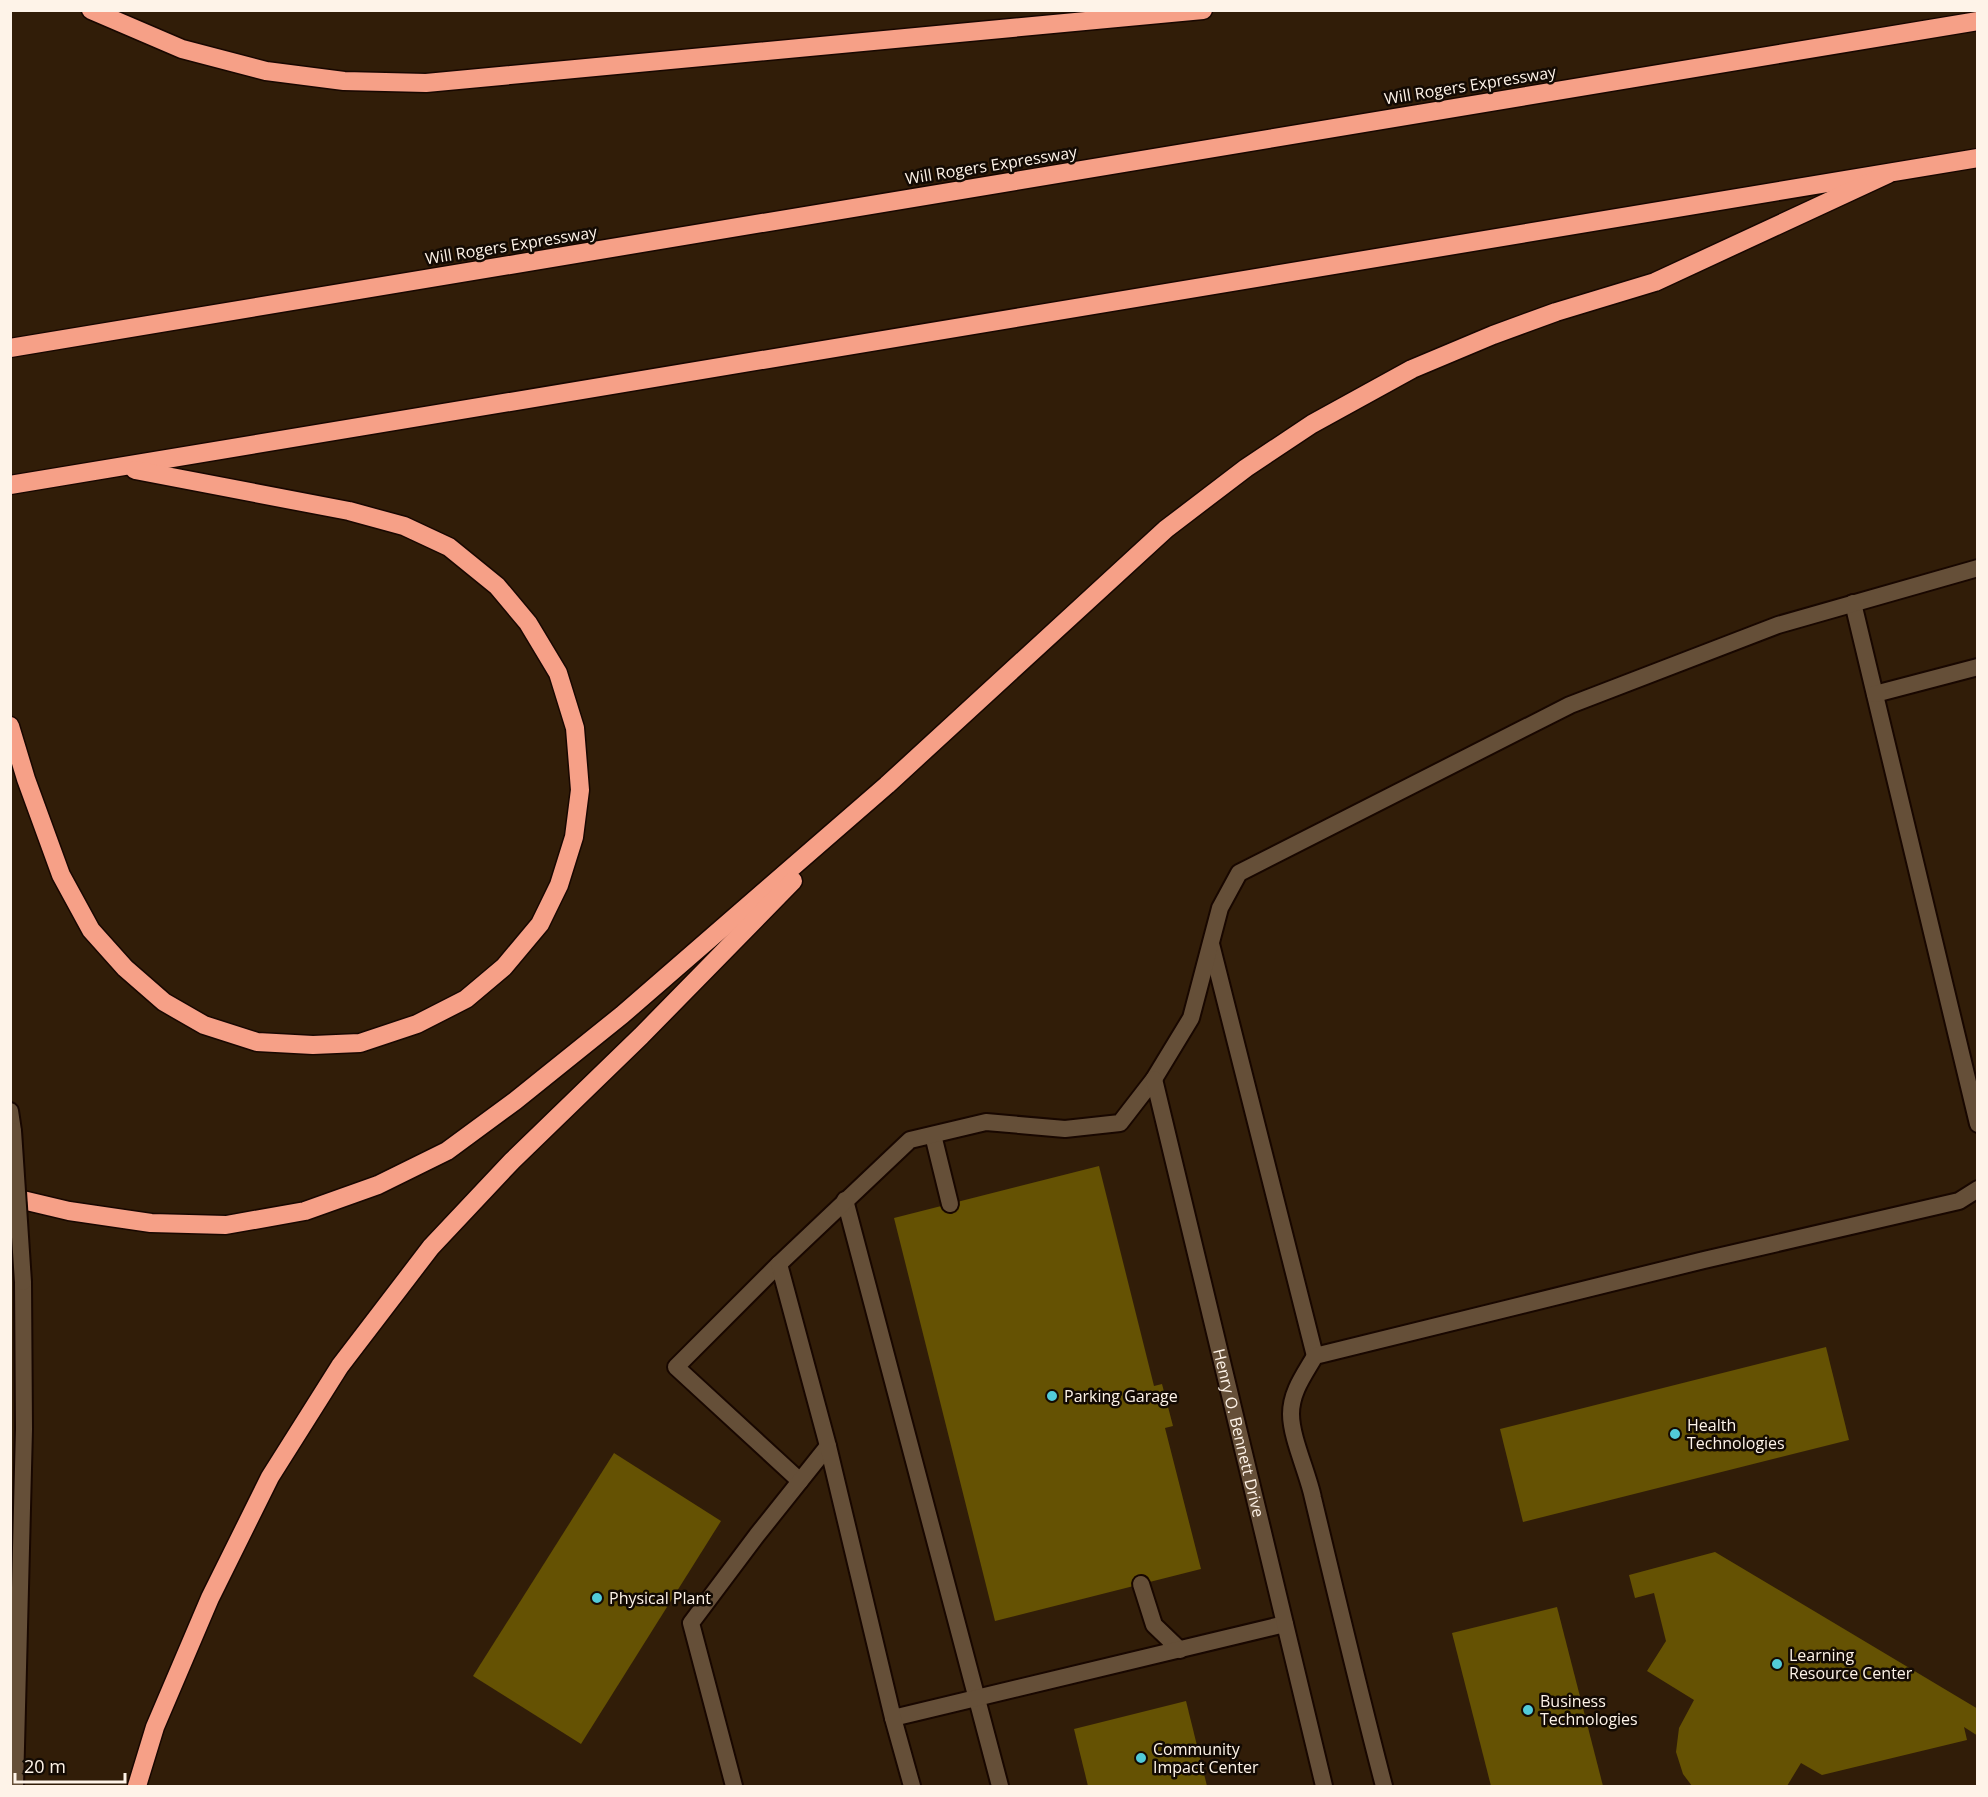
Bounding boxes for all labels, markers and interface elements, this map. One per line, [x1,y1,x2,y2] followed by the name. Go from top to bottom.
[1383,60,1558,109] street label: Will Rogers Expressway
[904,140,1079,189] street label: Will Rogers Expressway
[424,220,599,269] street label: Will Rogers Expressway
[1208,1346,1270,1520] street label: Henry O. Bennett Drive
[1064,1385,1178,1407] place label: Parking Garage
[1045,1389,1059,1403] marker: Parking Garage
[1687,1414,1785,1454] place label: Health Technologies
[1668,1427,1682,1441] marker: Health Technologies
[609,1587,711,1609] place label: Physical Plant
[590,1591,604,1605] marker: Physical Plant
[1789,1644,1913,1684] place label: Learning Resource Center
[1770,1657,1784,1671] marker: Learning Resource Center
[1540,1690,1638,1730] place label: Business Technologies
[1521,1703,1535,1717] marker: Business Technologies
[1153,1738,1259,1778] place label: Community Impact Center
[15,1746,124,1784] scale bar
[1134,1751,1148,1765] marker: Community Impact Center
[24,1754,66,1778] text: 20 m

